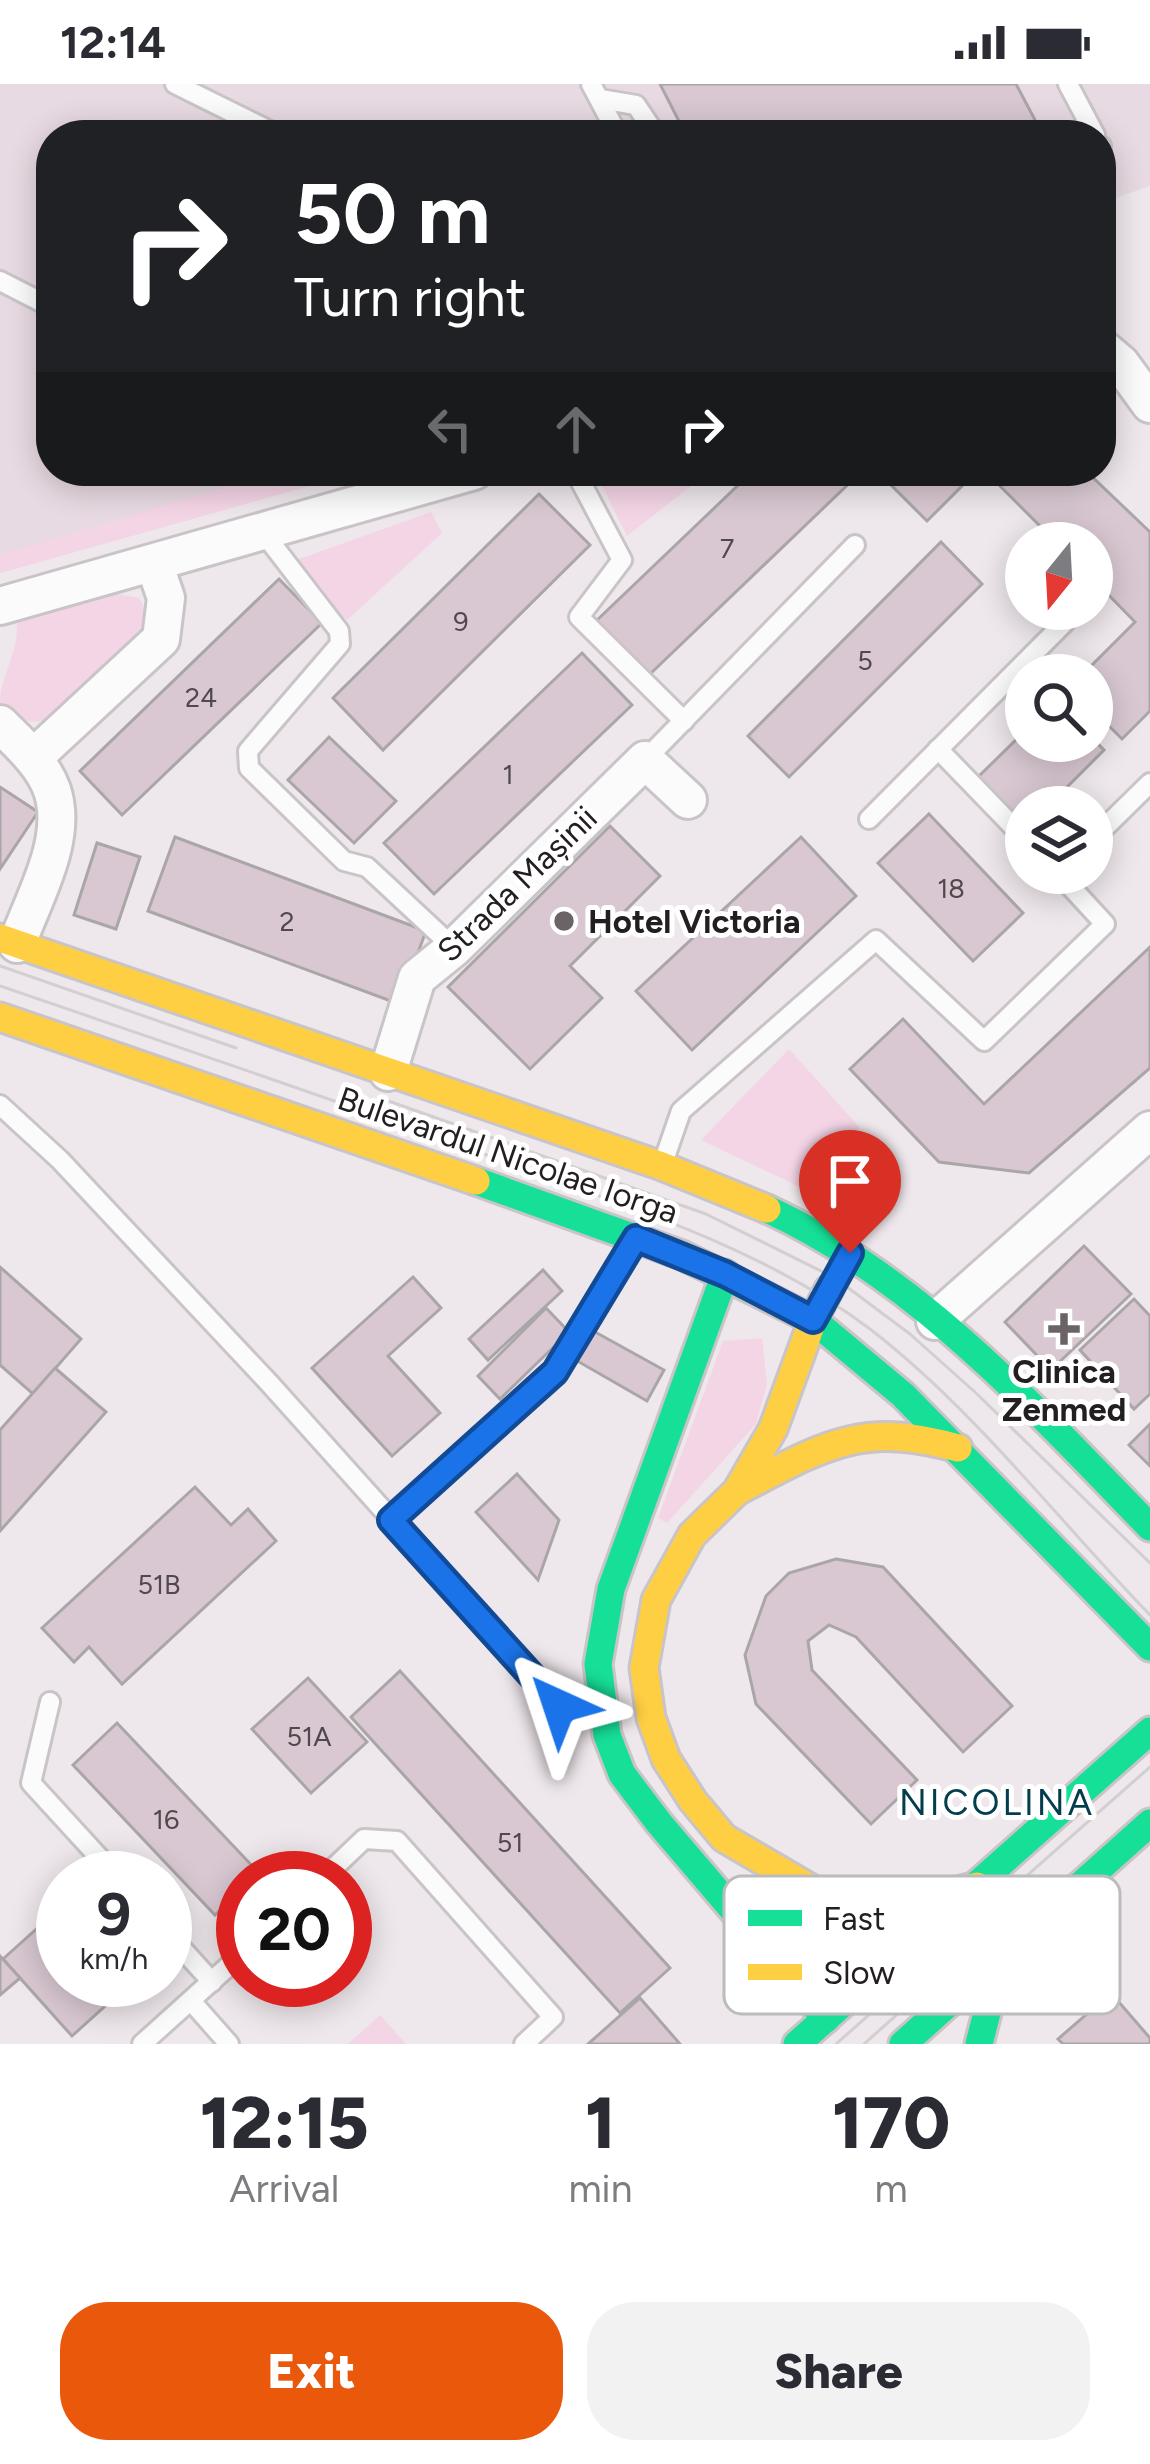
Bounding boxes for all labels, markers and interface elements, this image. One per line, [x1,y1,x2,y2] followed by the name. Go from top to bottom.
[60,15,166,69] text: 12:14
[294,163,490,264] text: 50 m
[96,168,252,324] icon: right
[294,265,526,330] text: Turn right
[417,396,483,462] icon: left
[543,396,609,462] icon: ahead
[669,396,735,462] icon: right
[1005,522,1113,630] north arrow
[1005,522,1113,894] map controls
[720,532,734,565] house number: 7
[453,605,469,638] house number: 9
[857,644,873,677] house number: 5
[1005,654,1113,762] button: search
[185,681,217,714] house number: 24
[502,758,514,791] house number: 1
[1005,786,1113,894] button: layers
[429,798,605,970] street label: Strada Mașinii
[937,872,965,905] house number: 18
[588,902,801,941] place label: Hotel Victoria
[279,905,295,938] house number: 2
[551,908,577,934] marker: Hotel Victoria
[333,1078,683,1232] street label: Bulevardul Nicolae Iorga
[799,1130,901,1253] pin
[817,1148,883,1214] icon: arrive
[1048,1313,1080,1345] marker: Clinica Zenmed
[1002,1352,1126,1429] place label: Clinica Zenmed
[137,1568,181,1601] house number: 51B
[496,1643,622,1769] position arrow
[287,1720,332,1753] house number: 51A
[899,1781,1095,1824] district label: NICOLINA
[153,1803,179,1836] house number: 16
[497,1826,523,1859] house number: 51
[216,1851,372,2007] speed limit sign: 20
[724,1876,1120,2014] legend
[97,1878,131,1950] text: 9
[823,1899,885,1938] text: Fast
[80,1940,148,1977] text: km/h
[823,1953,895,1992] text: Slow
[200,2080,369,2166] text: 12:15
[585,2080,616,2166] text: 1
[832,2080,950,2166] text: 170
[229,2165,339,2212] text: Arrival
[568,2165,632,2212] text: min
[875,2165,908,2212] text: m
[60,2302,563,2440] button: Exit
[587,2302,1090,2440] button: Share

